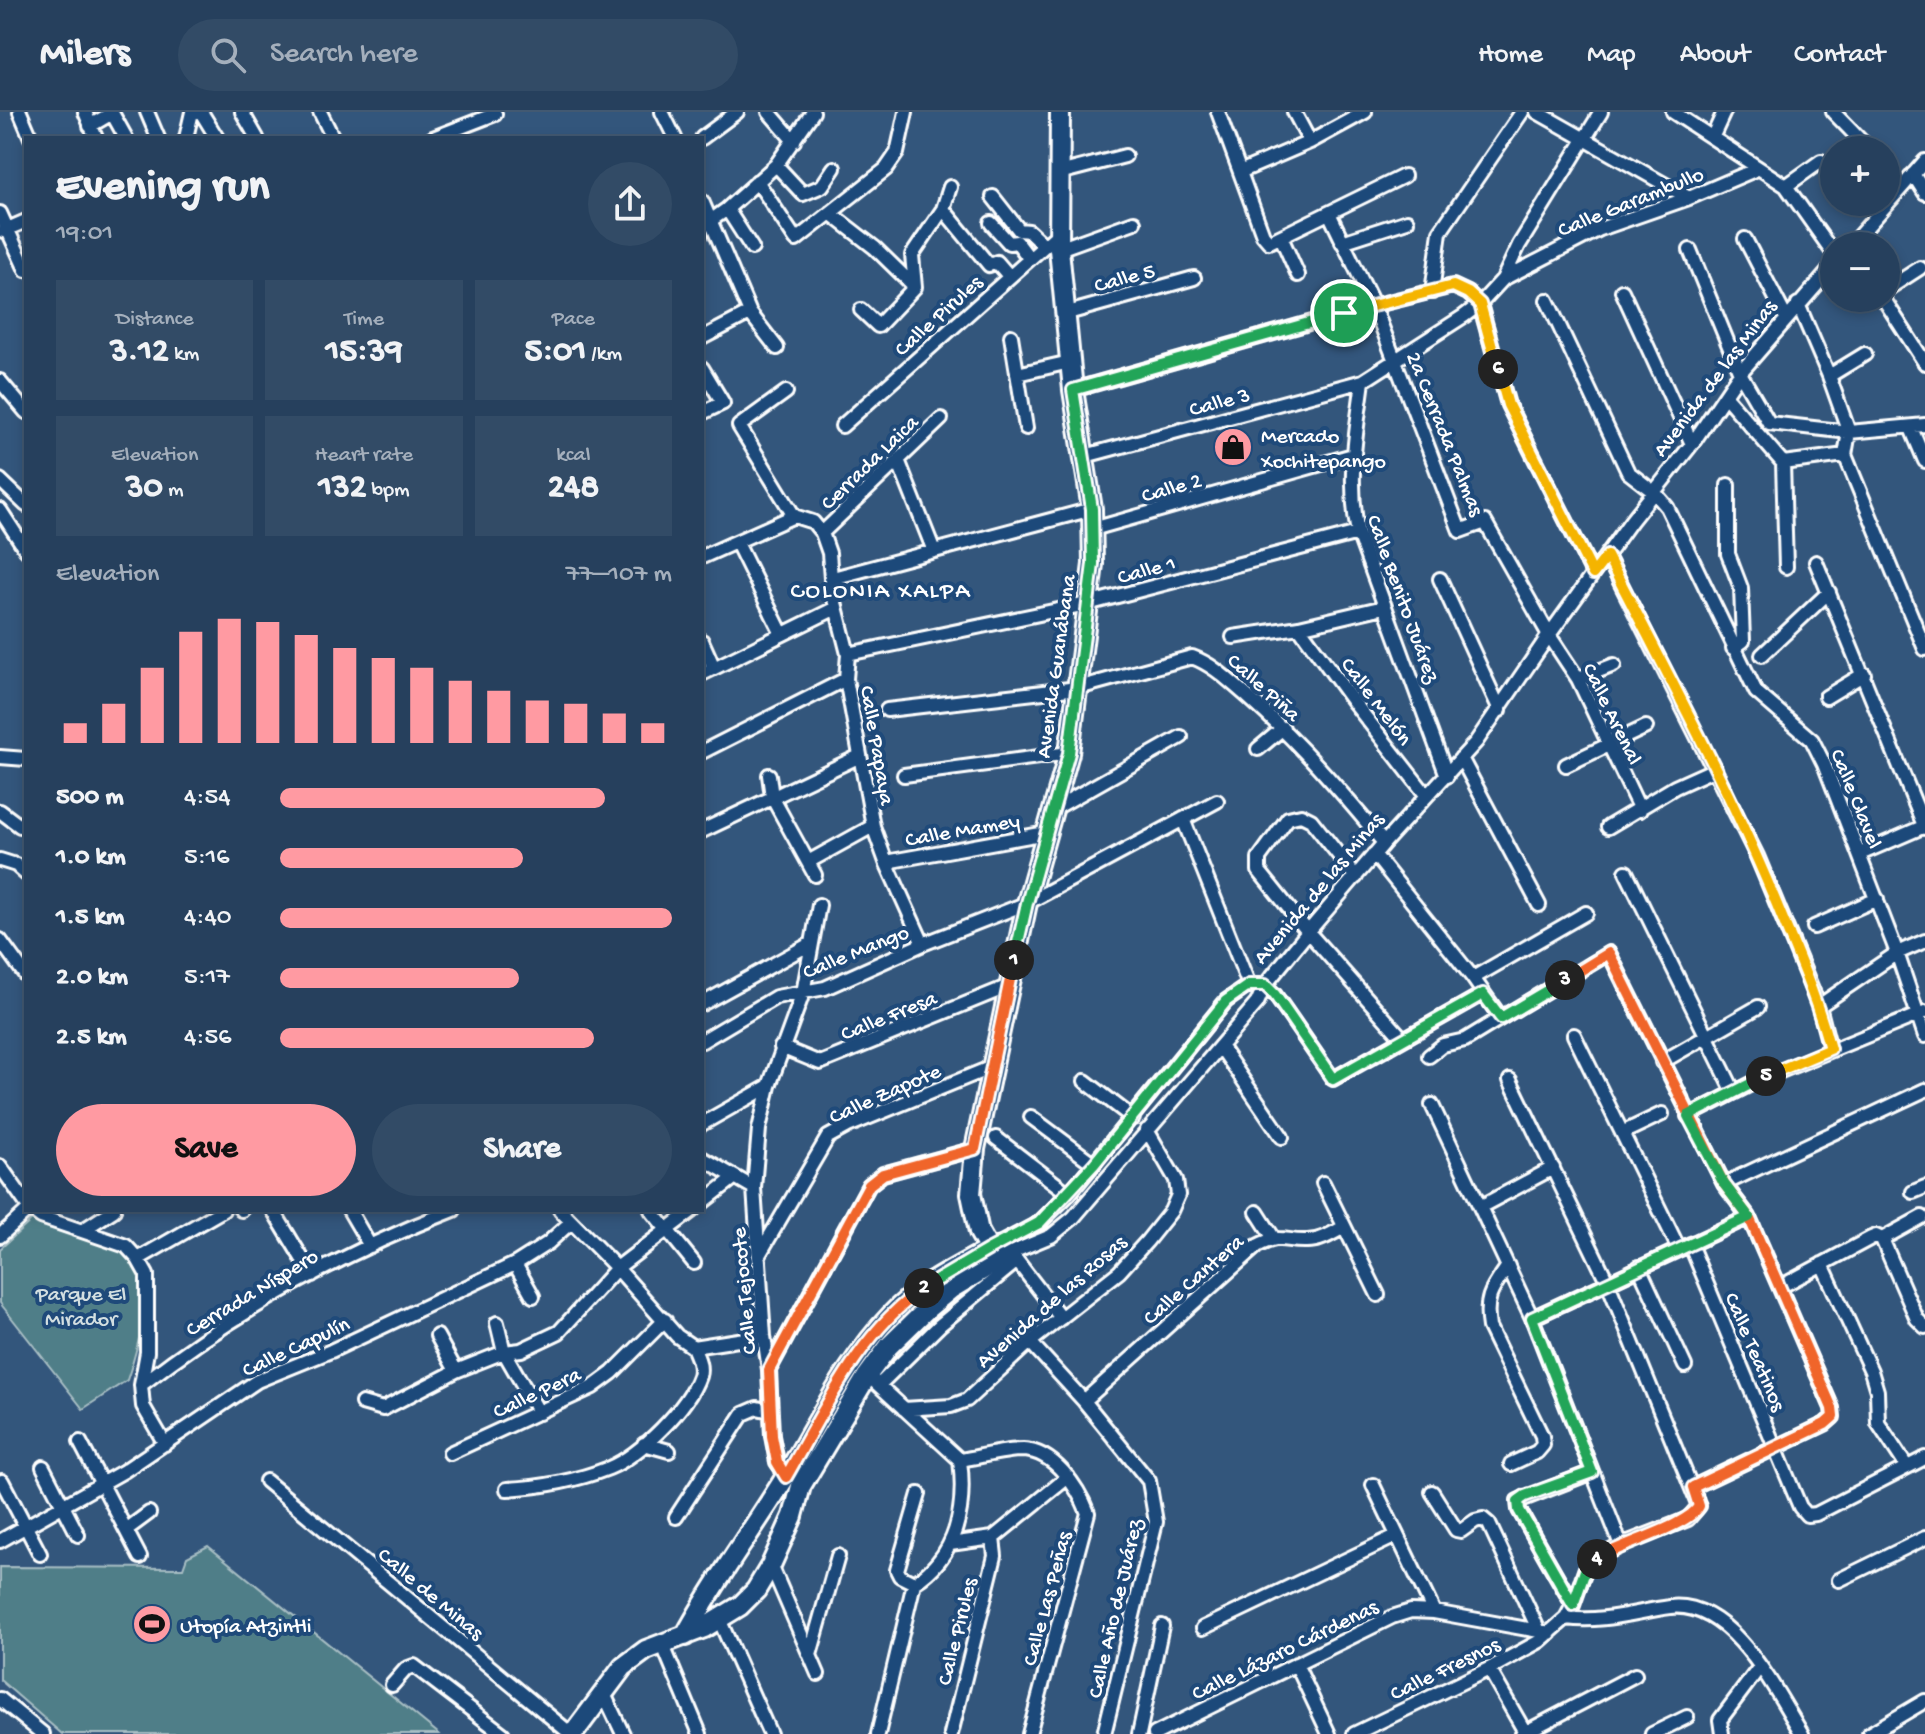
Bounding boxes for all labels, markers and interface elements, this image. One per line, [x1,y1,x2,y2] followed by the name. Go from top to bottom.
[178,19,738,91] search box
[40,33,130,77] text: Milers
[206,33,250,77] icon: search
[270,38,418,73] text: Search here
[1478,39,1543,72] text: Home
[1587,39,1636,72] text: Map
[1680,39,1750,72] text: About
[1794,39,1885,72] text: Contact
[1820,136,1900,312] map controls
[1820,136,1900,216] button: +
[588,162,672,246] button: share
[56,163,269,215] text: Evening run
[1555,163,1708,245] street label: Calle Garambullo
[56,219,113,250] text: 19:01
[1820,232,1900,312] button: −
[1092,259,1158,300] street label: Calle 5
[890,270,990,363] street label: Calle Pirules
[1310,279,1378,347] pin
[1322,291,1366,335] icon: arrive
[1649,295,1784,463] street label: Avenida de las Minas
[116,307,194,333] text: Distance
[344,307,384,333] text: Time
[552,307,595,333] text: Pace
[110,333,169,373] text: 3.12
[326,333,402,373] text: 15:39
[525,333,586,373] text: 5:01
[169,342,199,368] text: km
[586,342,622,368] text: /km
[1399,349,1488,521] street label: 2a Cerrada Palmas
[1478,349,1518,389] pin: 6
[1492,356,1504,382] text: 6
[1187,383,1253,424] street label: Calle 3
[816,410,926,517] street label: Cerrada Laica
[1260,425,1386,476] place label: Mercado Xochitepango
[1212,426,1254,468] shop icon: Mercado Xochitepango
[111,443,198,469] text: Elevation
[315,443,413,469] text: Heart rate
[556,443,590,469] text: kcal
[126,469,163,509] text: 30
[318,469,366,509] text: 132
[548,469,599,509] text: 248
[1139,469,1205,511] street label: Calle 2
[163,478,184,504] text: m
[366,478,410,504] text: bpm
[1359,512,1444,688] street label: Calle Benito Juárez
[1115,552,1179,592] street label: Calle 1
[56,560,159,591] text: Elevation
[566,560,672,591] text: 77–107 m
[1032,572,1084,760] street label: Avenida Guanábana
[790,578,972,607] district label: COLONIA XALPA
[1220,649,1305,729] street label: Calle Piña
[1333,653,1417,752] street label: Calle Melón
[1575,660,1646,770] street label: Calle Arenal
[852,684,898,808] street label: Calle Papaya
[1823,746,1886,853] street label: Calle Clavel
[56,783,124,814] text: 500 m
[184,783,230,814] text: 4:54
[1249,808,1392,971] street label: Avenida de las Minas
[903,809,1022,855] street label: Calle Mamey
[56,843,126,874] text: 1.0 km
[184,843,230,874] text: 5:16
[56,903,125,934] text: 1.5 km
[184,903,232,934] text: 4:40
[800,921,913,987] street label: Calle Mango
[994,940,1034,980] pin: 1
[1010,947,1018,973] text: 1
[1545,960,1585,1000] pin: 3
[56,963,128,994] text: 2.0 km
[184,963,230,994] text: 5:17
[1559,967,1571,993] text: 3
[838,986,942,1049] street label: Calle Fresa
[56,1023,127,1054] text: 2.5 km
[184,1023,231,1054] text: 4:56
[1746,1056,1786,1096] pin: 5
[826,1059,946,1132] street label: Calle Zapote
[1760,1063,1772,1089] text: 5
[56,1104,356,1196] button: Save
[372,1104,672,1196] button: Share
[727,1225,764,1355] street label: Calle Tejocote
[972,1230,1134,1375] street label: Avenida de las Rosas
[1139,1230,1251,1332] street label: Calle Cantera
[182,1245,324,1344] street label: Cerrada Níspero
[904,1268,944,1308] pin: 2
[919,1275,929,1301] text: 2
[35,1283,127,1334] park label: Parque El Mirador
[1717,1289,1790,1417] street label: Calle Teatinos
[239,1312,355,1385] street label: Calle Capulín
[490,1363,586,1426] street label: Calle Pera
[1084,1516,1150,1701] street label: Calle Año de Juárez
[1018,1528,1080,1669] street label: Calle Las Peñas
[1577,1539,1617,1579] pin: 4
[371,1543,489,1648] street label: Calle de Minas
[1592,1546,1602,1572] text: 4
[933,1575,985,1688] street label: Calle Pirules
[1188,1595,1384,1708] street label: Calle Lázaro Cárdenas
[131,1603,173,1645] sports icon: Utopía Atzintli
[180,1615,312,1641] place label: Utopía Atzintli
[1387,1632,1506,1708] street label: Calle Fresnos

